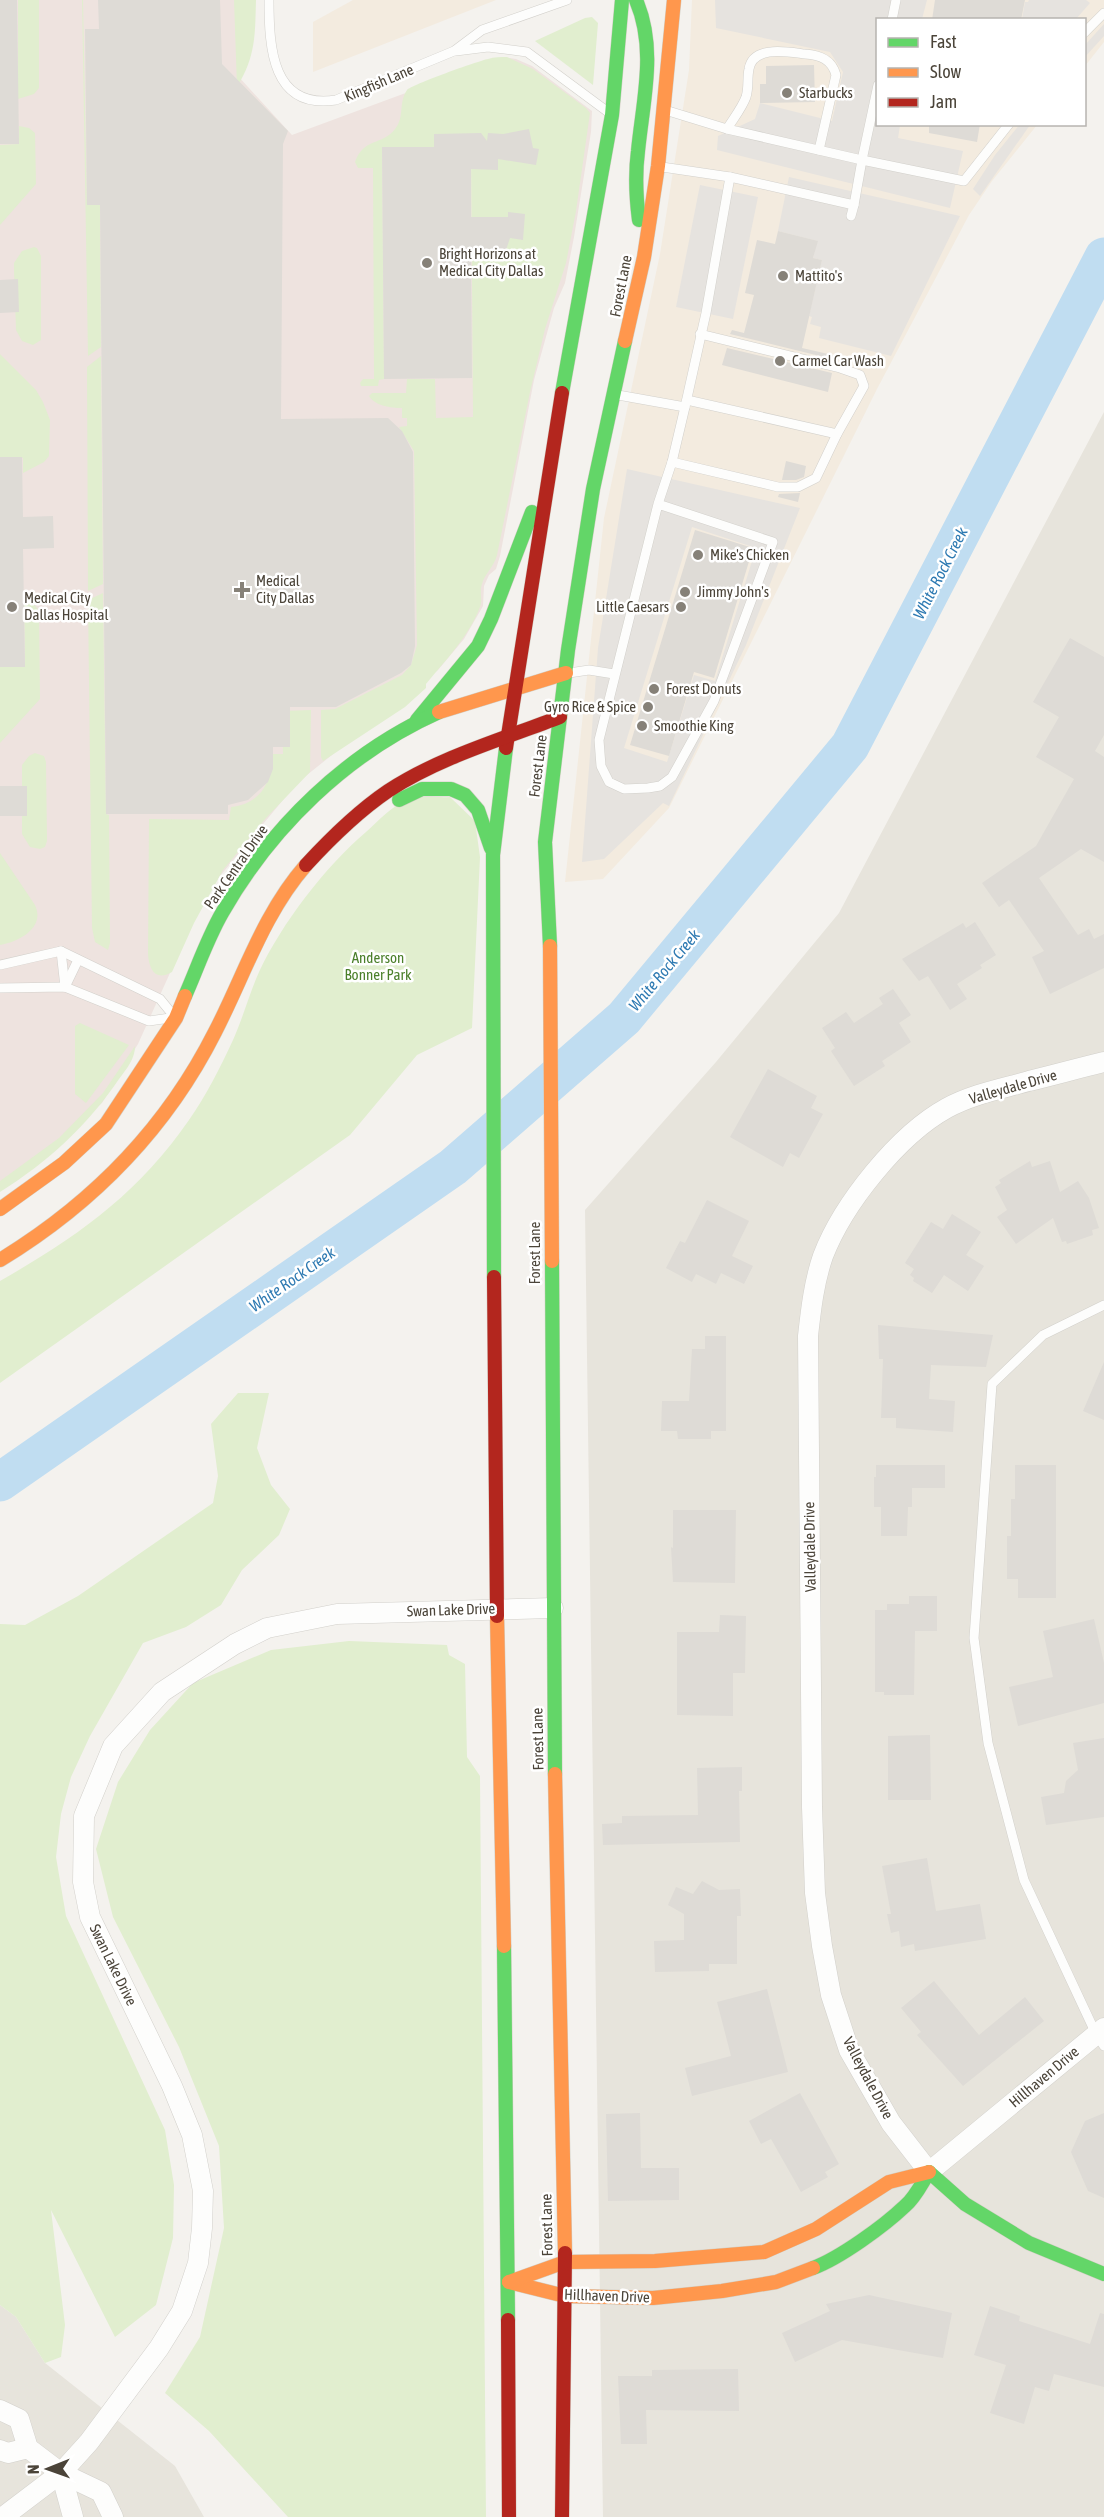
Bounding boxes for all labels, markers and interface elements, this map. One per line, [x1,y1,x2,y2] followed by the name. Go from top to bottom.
[876,18,1086,126] legend
[930,31,957,52] text: Fast
[342,60,416,105] street label: Kingfish Lane
[930,61,961,82] text: Slow
[799,84,853,101] place label: Starbucks
[780,86,794,100] marker: Starbucks
[930,91,957,112] text: Jam
[439,245,543,279] place label: Bright Horizons at Medical City Dallas
[606,253,635,318] street label: Forest Lane
[420,256,434,270] marker: Bright Horizons at Medical City Dallas
[795,267,843,284] place label: Mattito's
[776,269,790,283] marker: Mattito's
[792,352,884,369] place label: Carmel Car Wash
[773,354,787,368] marker: Carmel Car Wash
[909,523,971,622] water label: White Rock Creek
[710,546,789,563] place label: Mike's Chicken
[691,548,705,562] marker: Mike's Chicken
[256,572,314,606] place label: Medical City Dallas
[233,581,251,599] marker: Medical City Dallas
[697,583,769,600] place label: Jimmy John's
[678,585,692,599] marker: Jimmy John's
[24,589,109,623] place label: Medical City Dallas Hospital
[596,598,669,615] place label: Little Caesars
[5,600,19,614] marker: Medical City Dallas Hospital
[674,600,688,614] marker: Little Caesars
[666,680,741,697] place label: Forest Donuts
[647,682,661,696] marker: Forest Donuts
[544,698,636,715] place label: Gyro Rice & Spice
[641,700,655,714] marker: Gyro Rice & Spice
[654,717,734,734] place label: Smoothie King
[635,719,649,733] marker: Smoothie King
[525,734,550,798] street label: Forest Lane
[200,821,271,912] street label: Park Central Drive
[625,925,704,1014] water label: White Rock Creek
[344,949,412,983] park label: Anderson Bonner Park
[967,1066,1059,1107] street label: Valleydale Drive
[526,1222,543,1284] street label: Forest Lane
[246,1242,339,1315] water label: White Rock Creek
[800,1502,819,1592] street label: Valleydale Drive
[407,1599,496,1620] street label: Swan Lake Drive
[528,1707,547,1770] street label: Forest Lane
[86,1921,141,2008] street label: Swan Lake Drive
[840,2034,897,2122] street label: Valleydale Drive
[1005,2042,1082,2111] street label: Hillhaven Drive
[537,2193,556,2256] street label: Forest Lane
[564,2286,650,2305] street label: Hillhaven Drive
[18,2439,78,2499] north arrow
[24,2464,42,2474] text: N

